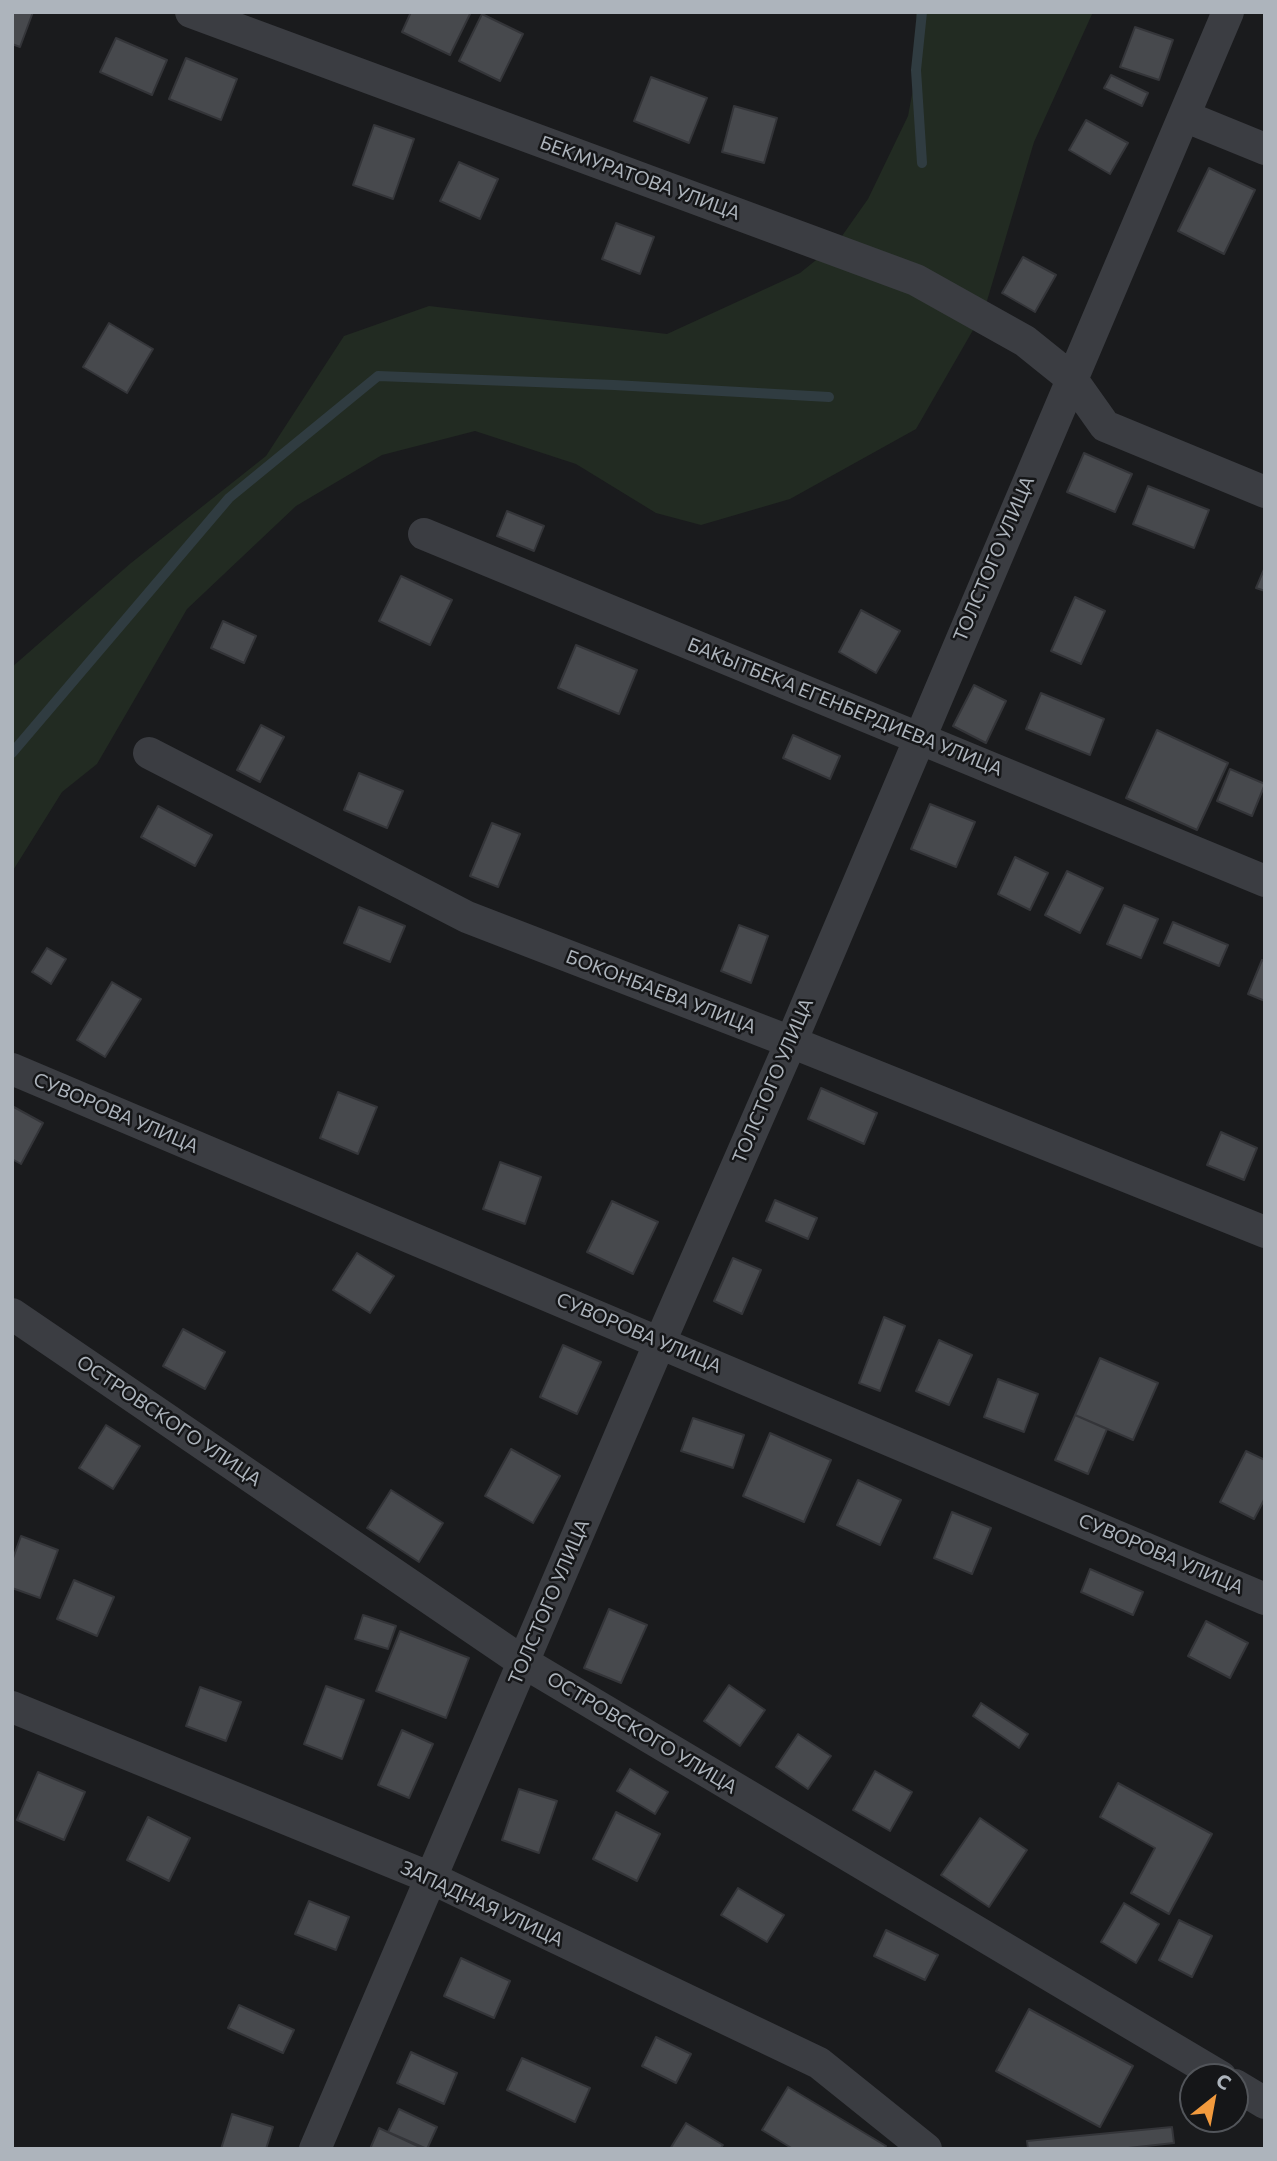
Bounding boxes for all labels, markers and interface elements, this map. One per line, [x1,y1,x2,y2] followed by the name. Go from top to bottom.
[537,131,743,225] street label: БЕКМУРАТОВА УЛИЦА
[949,473,1039,645] street label: ТОЛСТОГО УЛИЦА
[684,633,1006,781] street label: БАКЫТБЕКА ЕГЕНБЕРДИЕВА УЛИЦА
[563,945,759,1039] street label: БОКОНБАЕВА УЛИЦА
[728,995,818,1167] street label: ТОЛСТОГО УЛИЦА
[30,1068,202,1158] street label: СУВОРОВА УЛИЦА
[553,1288,725,1378] street label: СУВОРОВА УЛИЦА
[72,1351,266,1491] street label: ОСТРОВСКОГО УЛИЦА
[1075,1509,1247,1599] street label: СУВОРОВА УЛИЦА
[504,1516,594,1688] street label: ТОЛСТОГО УЛИЦА
[543,1667,741,1799] street label: ОСТРОВСКОГО УЛИЦА
[397,1856,567,1952] street label: ЗАПАДНАЯ УЛИЦА
[1179,2063,1249,2133] north arrow
[1213,2068,1236,2094] text: С

